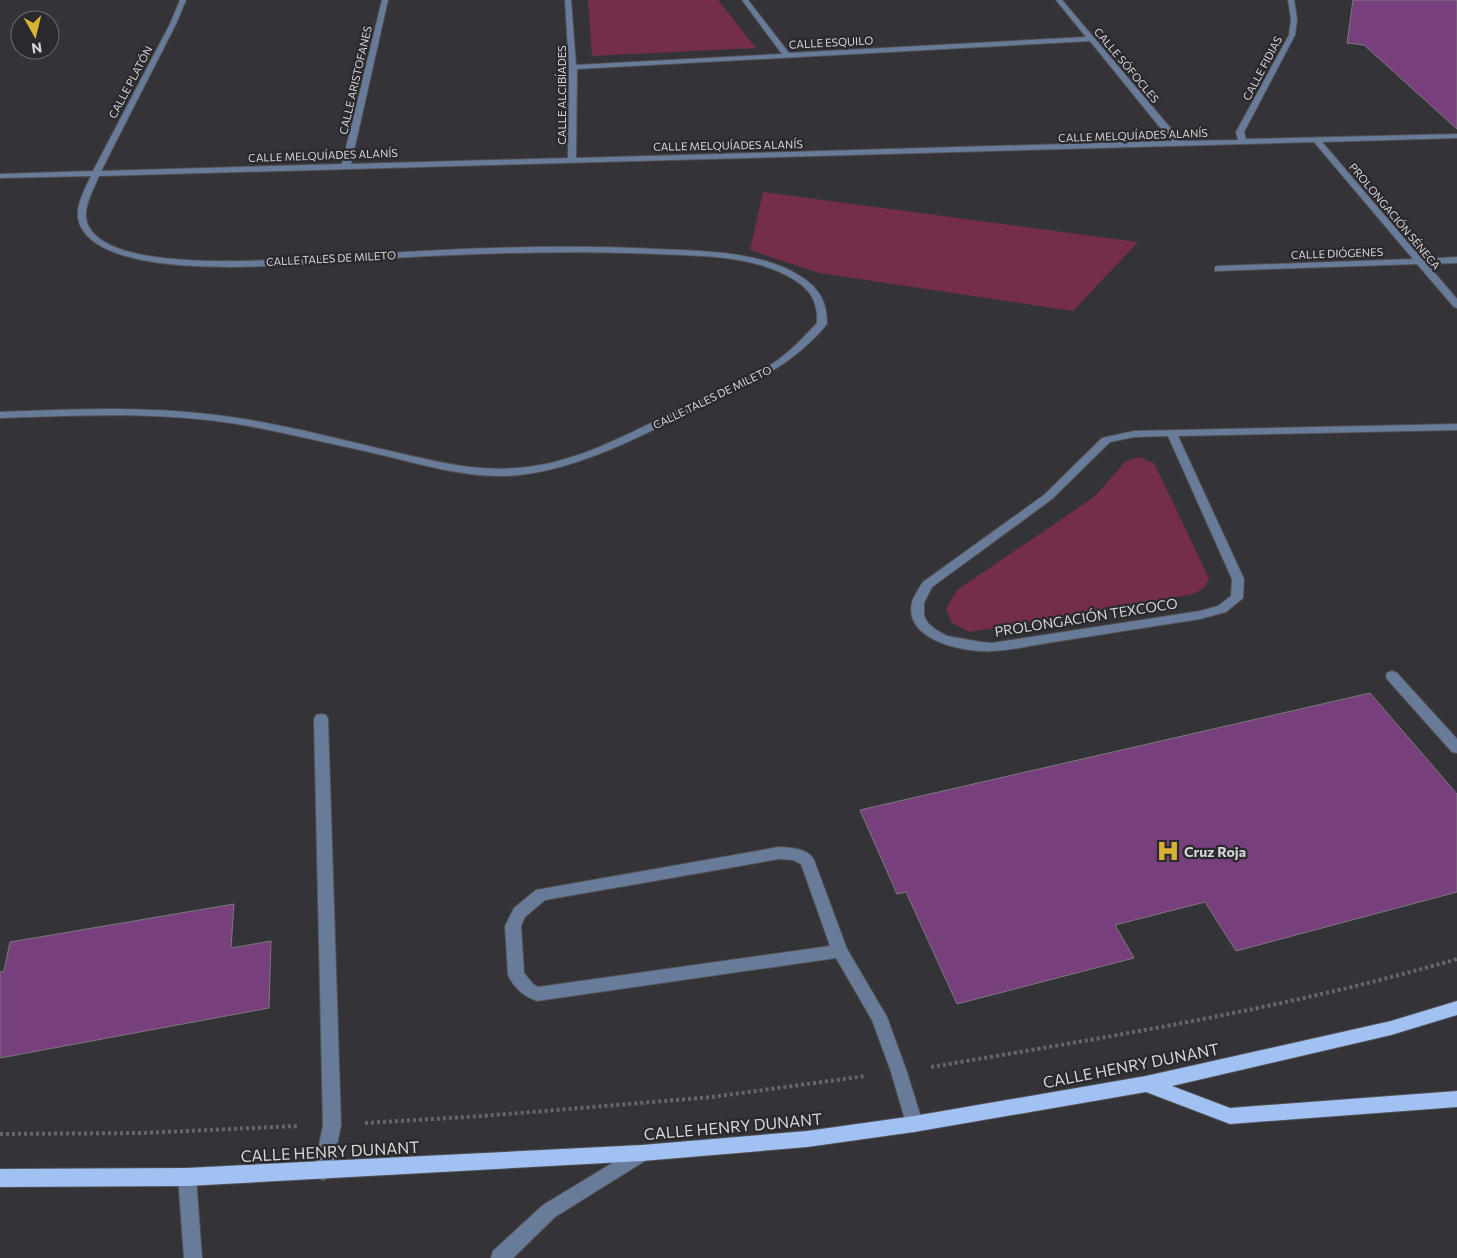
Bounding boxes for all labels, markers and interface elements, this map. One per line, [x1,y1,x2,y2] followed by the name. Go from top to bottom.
[10,10,60,60] north arrow
[336,24,374,136] street label: CALLE ARISTOFANES
[1092,24,1163,105] street label: CALLE SÓFOCLES
[788,33,874,51] street label: CALLE ESQUILO
[1240,34,1284,102] street label: CALLE FIDIAS
[30,39,43,58] text: N
[105,43,155,120] street label: CALLE PLATÓN
[554,45,568,145] street label: CALLE ALCIBÍADES
[1058,125,1208,144] street label: CALLE MELQUÍADES ALANÍS
[653,136,803,153] street label: CALLE MELQUÍADES ALANÍS
[248,145,398,164] street label: CALLE MELQUÍADES ALANÍS
[1347,160,1444,272] street label: PROLONGACIÓN SÉNECA
[1291,244,1383,261] street label: CALLE DIÓGENES
[266,248,396,268] street label: CALLE TALES DE MILETO
[651,363,773,431] street label: CALLE TALES DE MILETO
[993,594,1179,640] street label: PROLONGACIÓN TEXCOCO
[1155,838,1181,864] hospital icon: Cruz Roja
[1184,843,1246,860] place label: Cruz Roja
[1041,1039,1221,1091] street label: CALLE HENRY DUNANT
[643,1109,823,1143] street label: CALLE HENRY DUNANT
[240,1137,420,1165] street label: CALLE HENRY DUNANT

